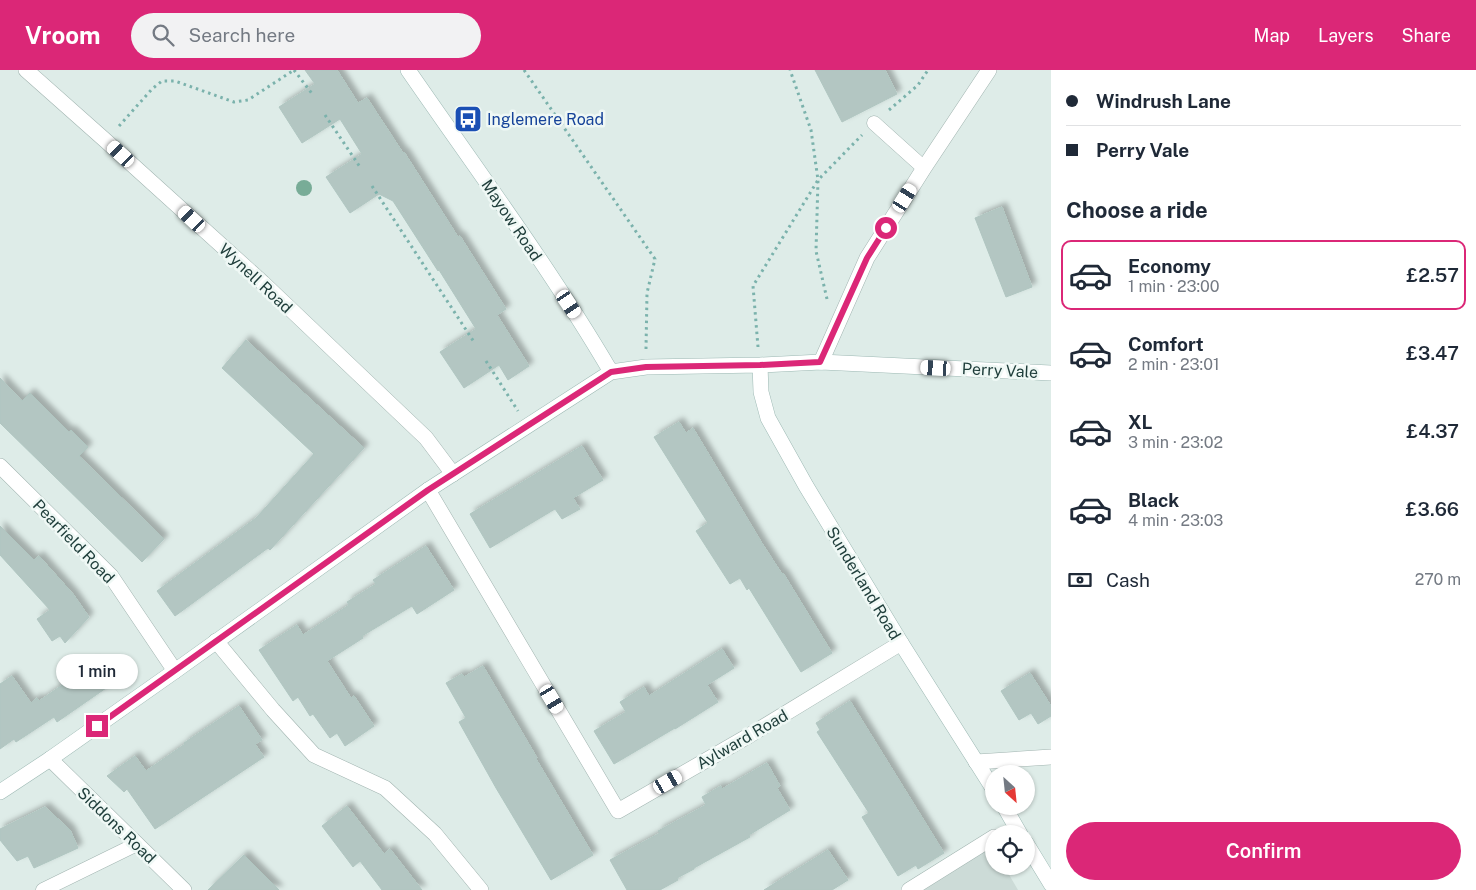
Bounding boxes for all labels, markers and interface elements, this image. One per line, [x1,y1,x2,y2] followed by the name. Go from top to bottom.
[131,13,481,58] search box
[25,21,101,49] text: Vroom
[149,21,177,49] icon: search
[189,24,295,46] text: Search here
[1254,25,1290,46] text: Map
[1318,25,1374,46] text: Layers
[1402,25,1451,46] text: Share
[1096,90,1231,112] text: Windrush Lane
[453,104,483,134] bus stop icon: Inglemere Road
[487,110,604,129] place label: Inglemere Road
[104,138,137,170] car
[1096,139,1189,161] text: Perry Vale
[477,176,546,265] street label: Mayow Road
[890,181,919,215] car
[1066,197,1208,223] text: Choose a ride
[175,203,208,235] car
[875,217,897,239] route start
[215,240,296,317] street label: Wynell Road
[1068,253,1113,298] icon: car
[1128,255,1211,277] text: Economy
[1406,264,1459,286] text: £2.57
[1128,277,1220,296] text: 1 min · 23:00
[554,287,583,321] car
[1068,331,1113,376] icon: car
[1128,333,1204,355] text: Comfort
[1406,342,1459,364] text: £3.47
[1128,355,1219,374] text: 2 min · 23:01
[961,359,1039,382] street label: Perry Vale
[920,360,951,376] car
[1068,409,1113,454] icon: car
[1128,411,1153,433] text: XL
[1406,420,1459,442] text: £4.37
[1128,433,1223,452] text: 3 min · 23:02
[1068,487,1113,532] icon: car
[1128,489,1179,511] text: Black
[29,496,118,587] street label: Pearfield Road
[1406,498,1459,520] text: £3.66
[1128,511,1223,530] text: 4 min · 23:03
[822,523,905,643] street label: Sunderland Road
[1066,566,1094,594] icon: cash
[1106,569,1150,591] text: Cash
[1415,570,1461,589] text: 270 m
[56,654,138,688] callout: 1 min
[78,662,116,681] text: 1 min
[537,682,566,716] car
[693,706,791,773] street label: Aylward Road
[86,715,108,737] route end
[985,765,1035,815] north arrow
[985,765,1035,875] map controls
[651,768,684,796] car
[73,783,160,868] street label: Siddons Road
[1066,822,1461,880] button: Confirm
[985,825,1035,875] button: locate

